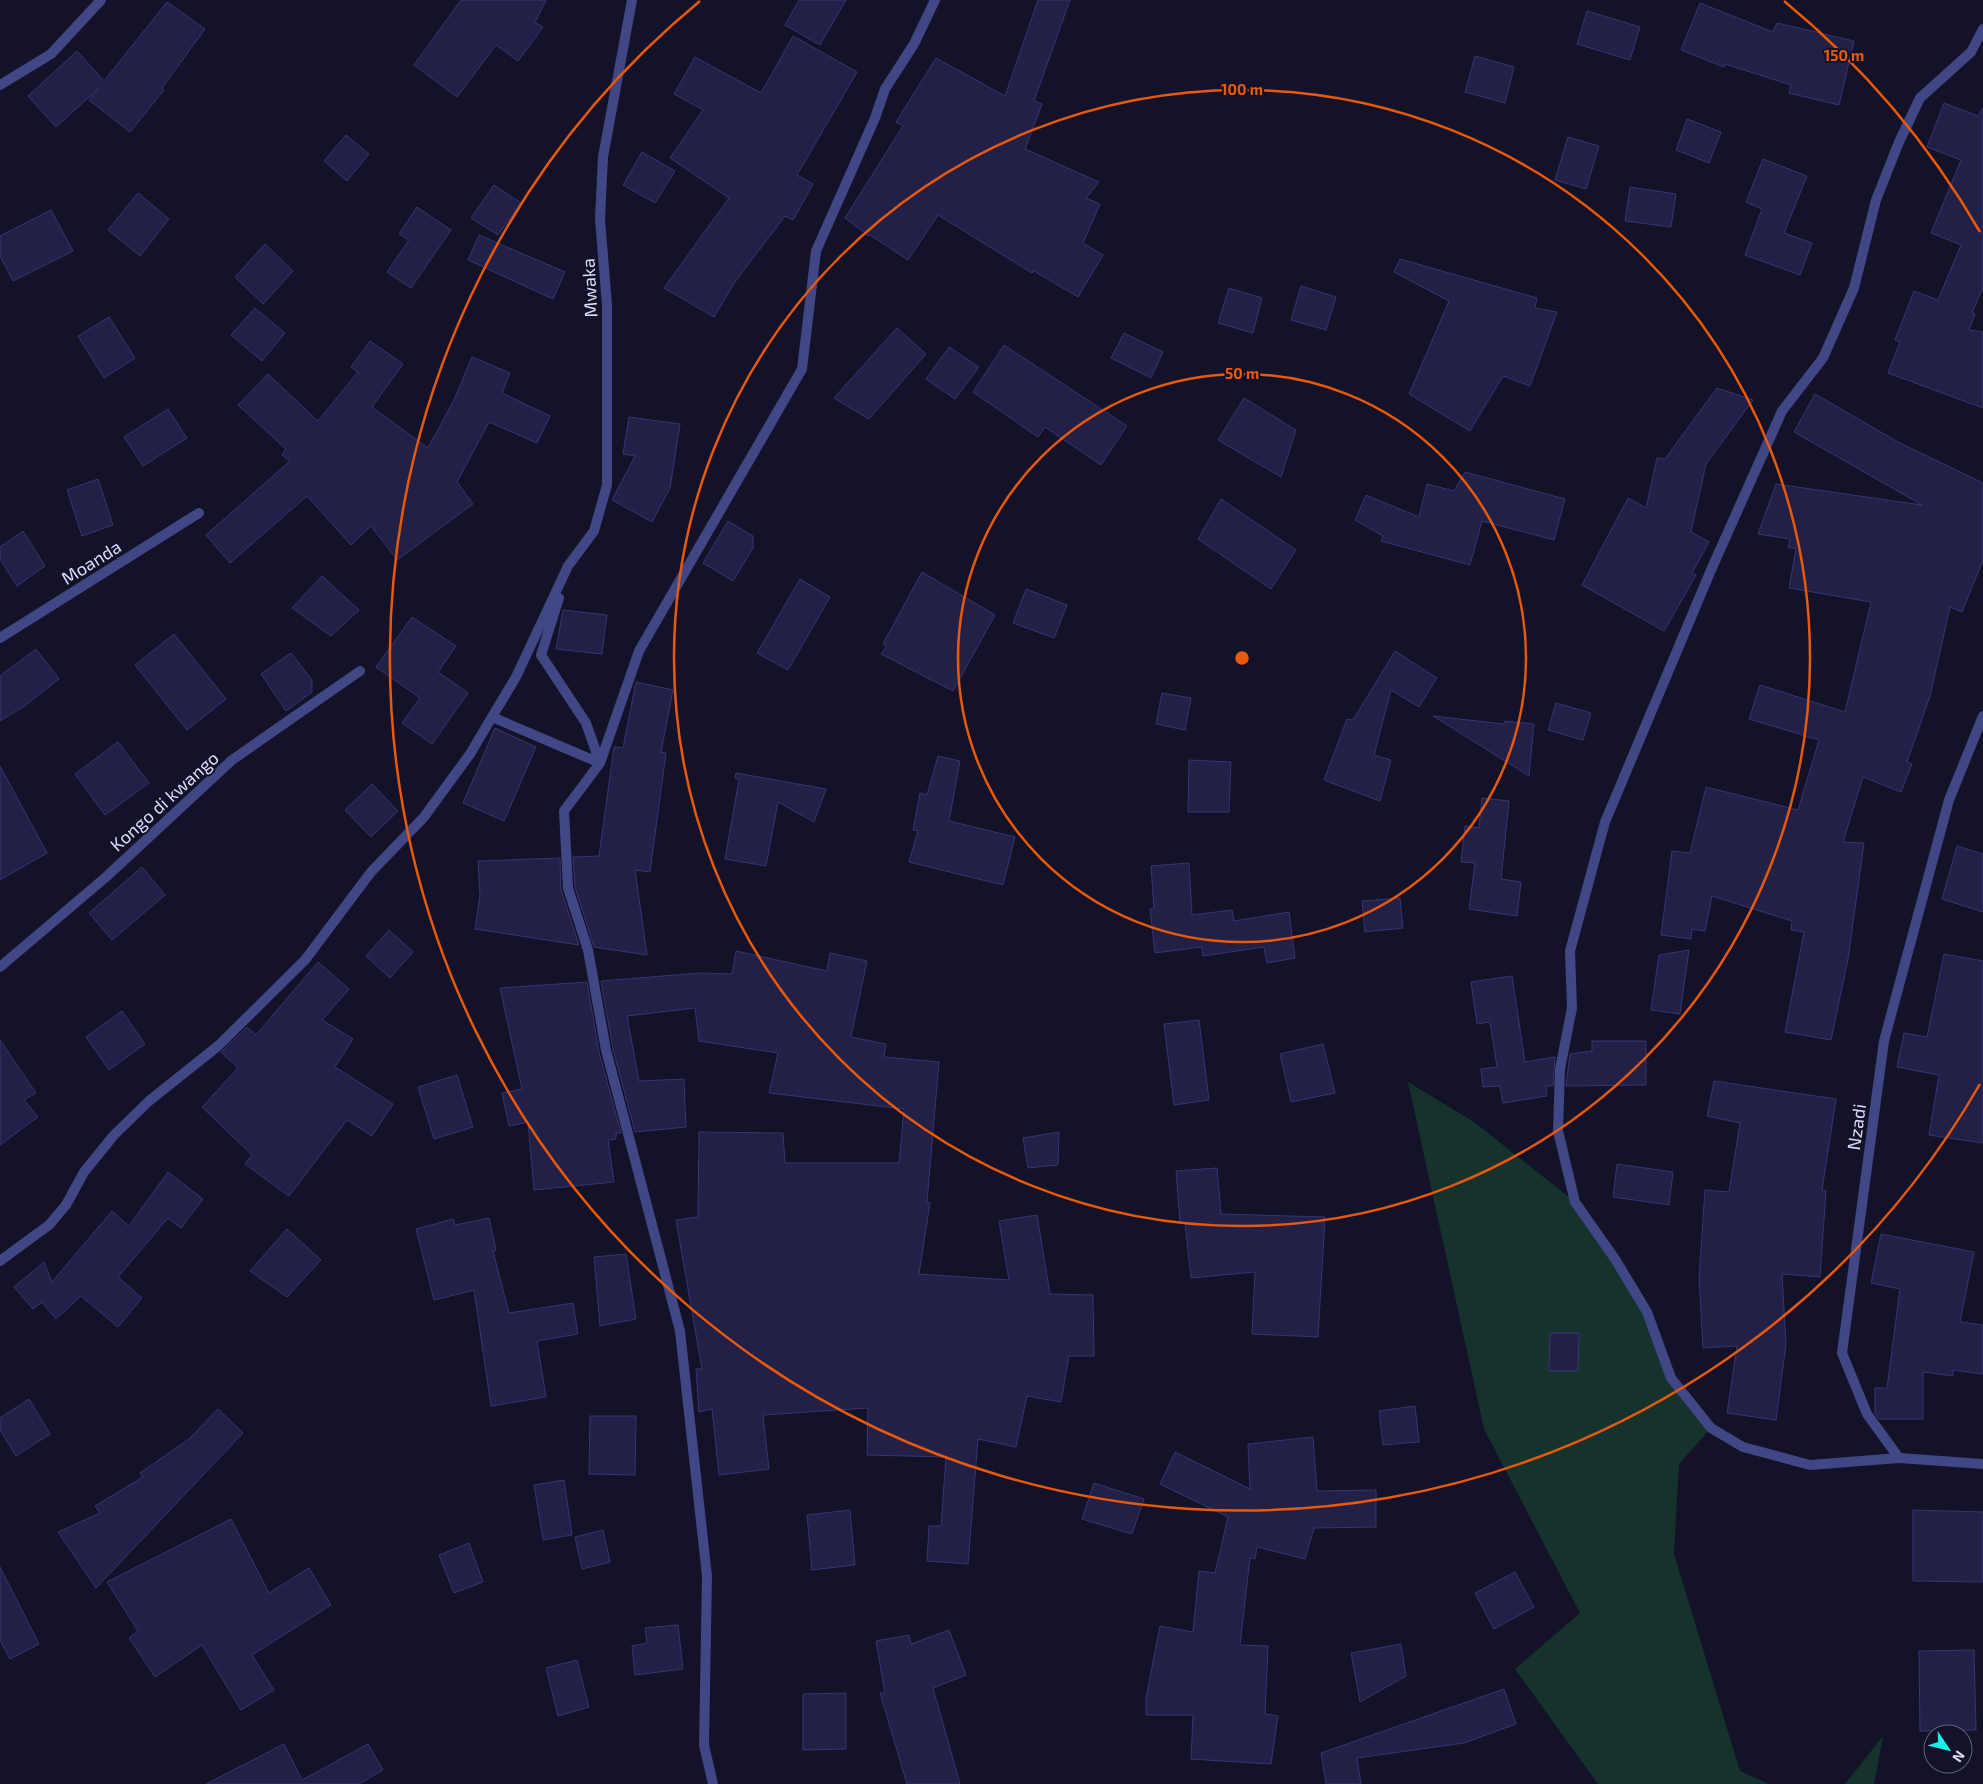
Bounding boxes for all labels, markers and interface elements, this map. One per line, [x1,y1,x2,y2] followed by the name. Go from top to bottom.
[1824,46,1864,64] text: 150 m
[1221,80,1263,98] text: 100 m
[576,258,602,318] street label: Mwaka
[1225,364,1259,382] text: 50 m
[57,535,125,589] street label: Moanda
[1233,649,1251,667] centre of rings
[105,746,223,856] street label: Kongo di kwango
[1842,1102,1870,1152] street label: Nzadi
[1923,1724,1973,1774] north arrow
[1949,1748,1969,1766] text: N

